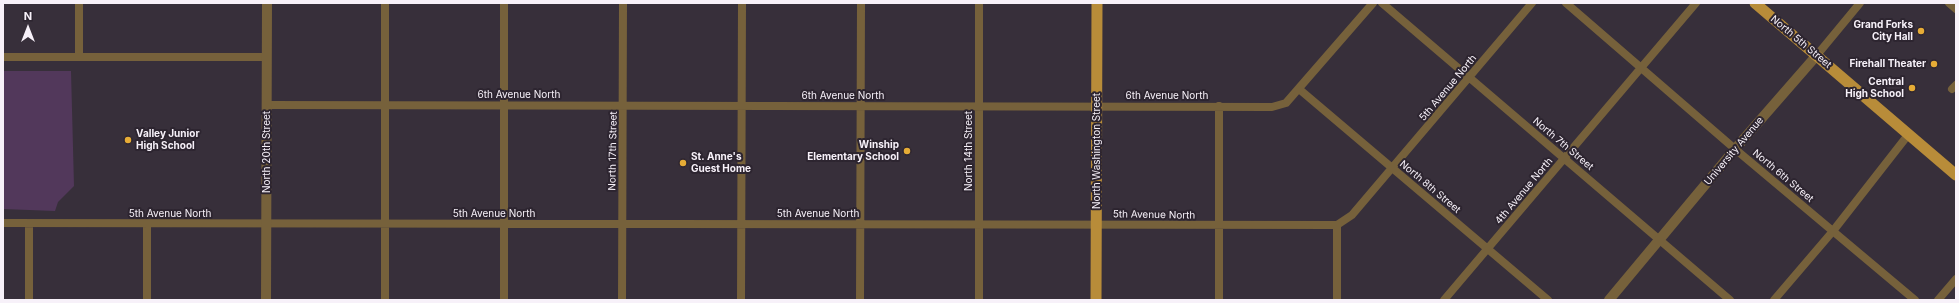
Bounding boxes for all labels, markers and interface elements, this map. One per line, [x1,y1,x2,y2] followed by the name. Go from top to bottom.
[8,8,48,48] north arrow
[24,9,32,23] text: N
[1768,13,1834,71] street label: North 5th Street
[1854,19,1913,42] place label: Grand Forks City Hall
[1916,26,1926,36] marker: Grand Forks City Hall
[1417,52,1479,124] street label: 5th Avenue North
[1849,58,1926,70] place label: Firehall Theater
[1929,59,1939,69] marker: Firehall Theater
[1845,76,1904,100] place label: Central High School
[1907,83,1917,93] marker: Central High School
[478,89,560,101] street label: 6th Avenue North
[802,90,884,102] street label: 6th Avenue North
[1126,90,1208,102] street label: 6th Avenue North
[1091,93,1103,209] street label: North Washington Street
[261,111,273,193] street label: North 20th Street
[606,111,620,191] street label: North 17th Street
[963,111,975,191] street label: North 14th Street
[1702,114,1766,188] street label: University Avenue
[1530,115,1596,173] street label: North 7th Street
[136,128,199,152] place label: Valley Junior High School
[123,135,133,145] marker: Valley Junior High School
[807,139,899,162] place label: Winship Elementary School
[902,146,912,156] marker: Winship Elementary School
[1750,147,1816,205] street label: North 6th Street
[691,151,751,174] place label: St. Anne's Guest Home
[1493,155,1555,227] street label: 4th Avenue North
[678,158,688,168] marker: St. Anne's Guest Home
[1397,158,1463,216] street label: North 8th Street
[129,208,211,220] street label: 5th Avenue North
[453,208,535,220] street label: 5th Avenue North
[777,208,859,220] street label: 5th Avenue North
[1113,208,1195,222] street label: 5th Avenue North

